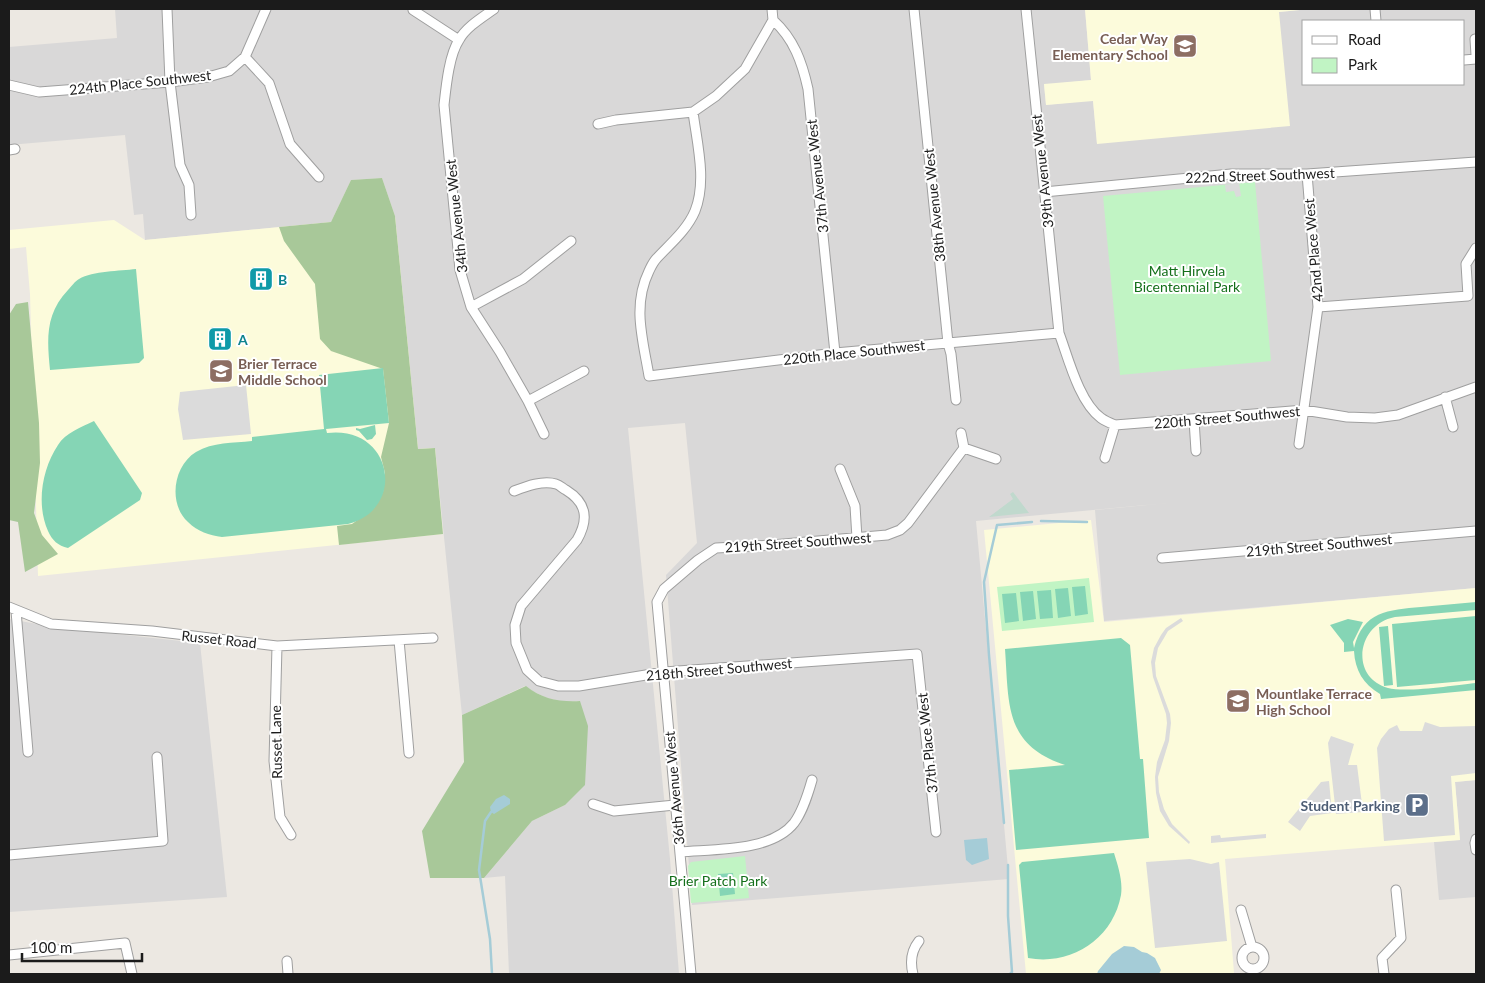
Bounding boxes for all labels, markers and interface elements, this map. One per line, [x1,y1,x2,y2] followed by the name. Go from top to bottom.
[1302,20,1465,85] legend
[1052,30,1169,63] place label: Cedar Way Elementary School
[1348,30,1381,48] text: Road
[1172,33,1198,59] school or university icon: Cedar Way Elementary School
[1348,55,1378,73] text: Park
[68,66,212,98] street label: 224th Place Southwest
[1028,113,1056,229] street label: 39th Avenue West
[803,118,831,234] street label: 37th Avenue West
[920,147,948,263] street label: 38th Avenue West
[442,158,470,274] street label: 34th Avenue West
[1185,164,1335,186] street label: 222nd Street Southwest
[1300,198,1326,302] street label: 42nd Place West
[1134,262,1241,295] park label: Matt Hirvela Bicentennial Park
[248,266,274,292] building icon: B
[278,271,287,288] place label: B
[207,326,233,352] building icon: A
[237,331,248,348] place label: A
[782,336,926,368] street label: 220th Place Southwest
[238,355,327,388] place label: Brier Terrace Middle School
[208,358,234,384] school or university icon: Brier Terrace Middle School
[1153,402,1301,432] street label: 220th Street Southwest
[724,528,872,556] street label: 219th Street Southwest
[1245,530,1393,560] street label: 219th Street Southwest
[181,627,257,651] street label: Russet Road
[645,654,793,684] street label: 218th Street Southwest
[1256,685,1372,718] place label: Mountlake Terrace High School
[1225,688,1251,714] school or university icon: Mountlake Terrace High School
[913,692,941,794] street label: 37th Place West
[267,705,285,779] street label: Russet Lane
[661,730,687,846] street label: 36th Avenue West
[1404,792,1430,818] parking icon: Student Parking
[1301,797,1401,814] place label: Student Parking
[669,872,768,889] park label: Brier Patch Park
[22,930,142,962] scale bar
[30,938,72,956] text: 100 m

